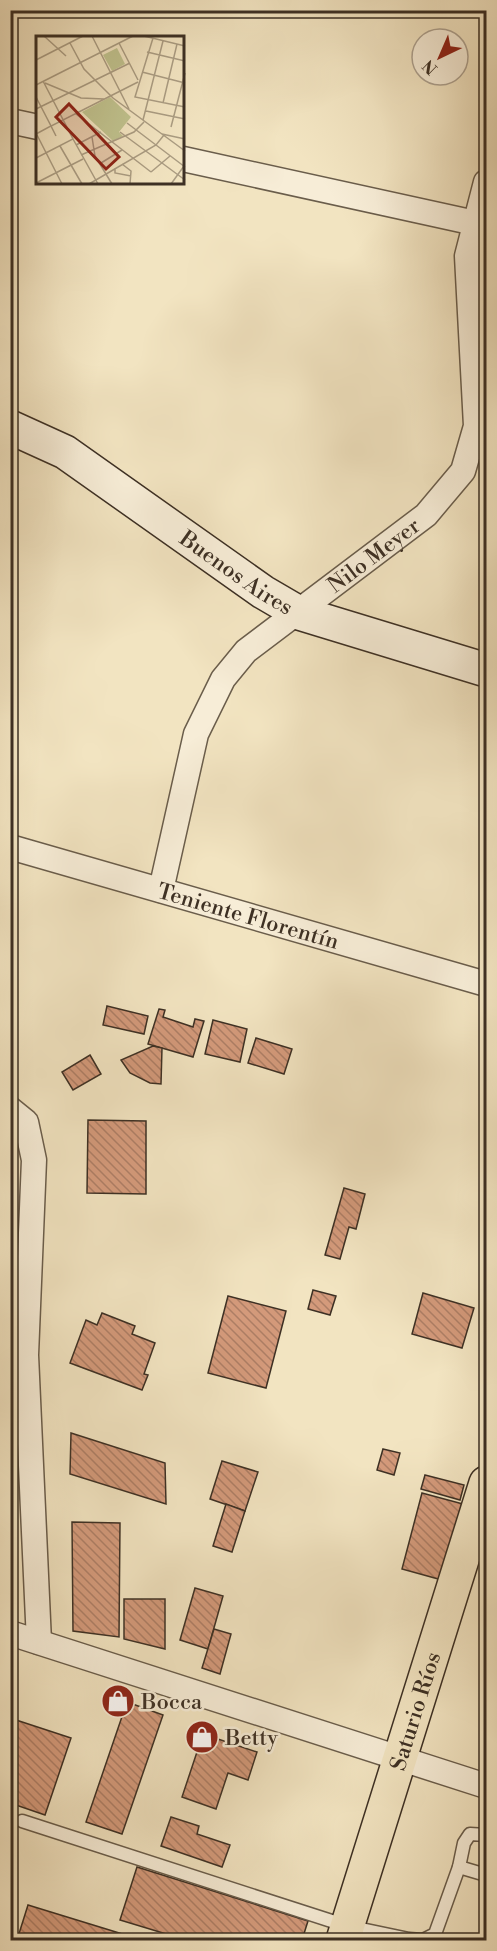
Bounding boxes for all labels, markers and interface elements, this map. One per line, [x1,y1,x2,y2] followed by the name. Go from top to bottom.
[410,27,470,87] north arrow
[36,36,184,184] inset map
[419,55,442,79] text: N
[323,512,426,599] street label: Nilo Meyer
[173,525,297,621] street label: Buenos Aires
[154,878,342,956] street label: Teniente Florentín
[385,1649,447,1774] street label: Saturio Ríos
[100,1683,136,1719] shop icon: Bocca
[140,1689,203,1716] place label: Bocca
[184,1719,220,1755] shop icon: Betty
[224,1725,278,1752] place label: Betty

